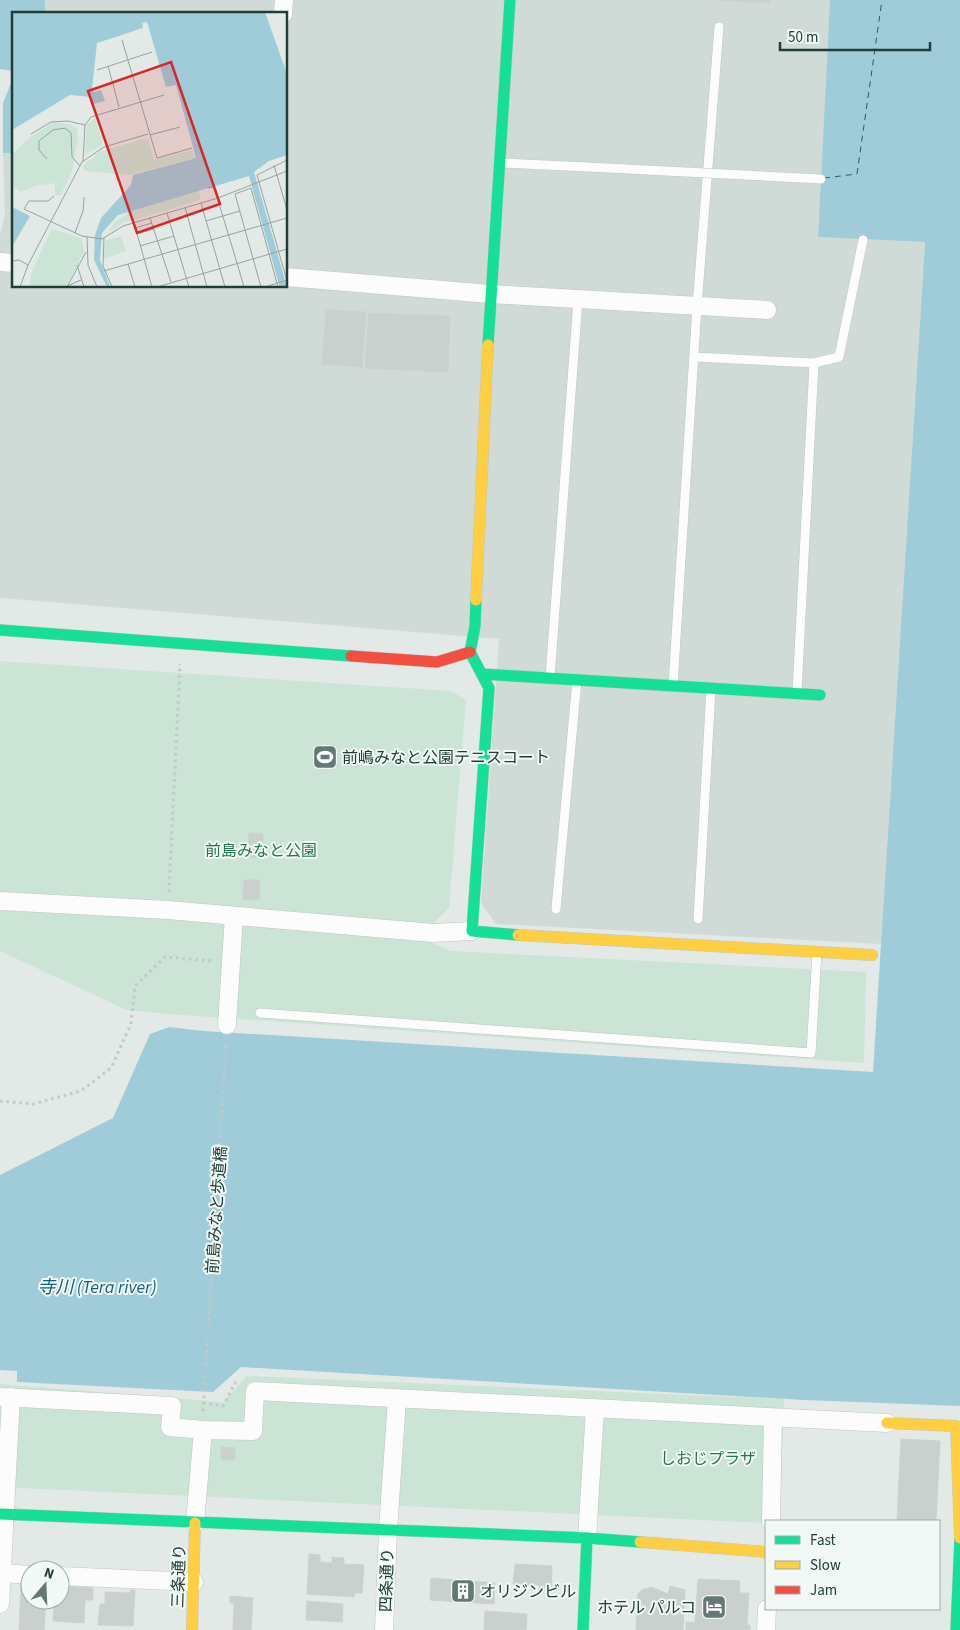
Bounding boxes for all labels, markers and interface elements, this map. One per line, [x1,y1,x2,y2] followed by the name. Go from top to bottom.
[12,12,288,288] inset map
[780,20,930,52] scale bar
[788,27,818,48] text: 50 m
[312,744,338,770] sports icon: 前嶋みなと公園テニスコート
[342,747,550,769] place label: 前嶋みなと公園テニスコート
[205,840,317,862] park label: 前島みなと公園
[202,1145,232,1275] street label: 前島みなと歩道橋
[37,1275,157,1300] water label: 寺川 (Tera river)
[660,1448,756,1470] park label: しおじプラザ
[765,1520,940,1610] legend
[810,1530,836,1551] text: Fast
[167,1544,191,1608] street label: 三条通り
[375,1548,399,1612] street label: 四条通り
[810,1555,841,1576] text: Slow
[20,1560,70,1610] north arrow
[41,1563,57,1585] text: N
[450,1578,476,1604] building icon: オリジンビル
[810,1580,837,1601] text: Jam
[480,1581,576,1603] place label: オリジンビル
[701,1594,727,1620] hotel icon: ホテル パルコ
[597,1597,696,1619] place label: ホテル パルコ

